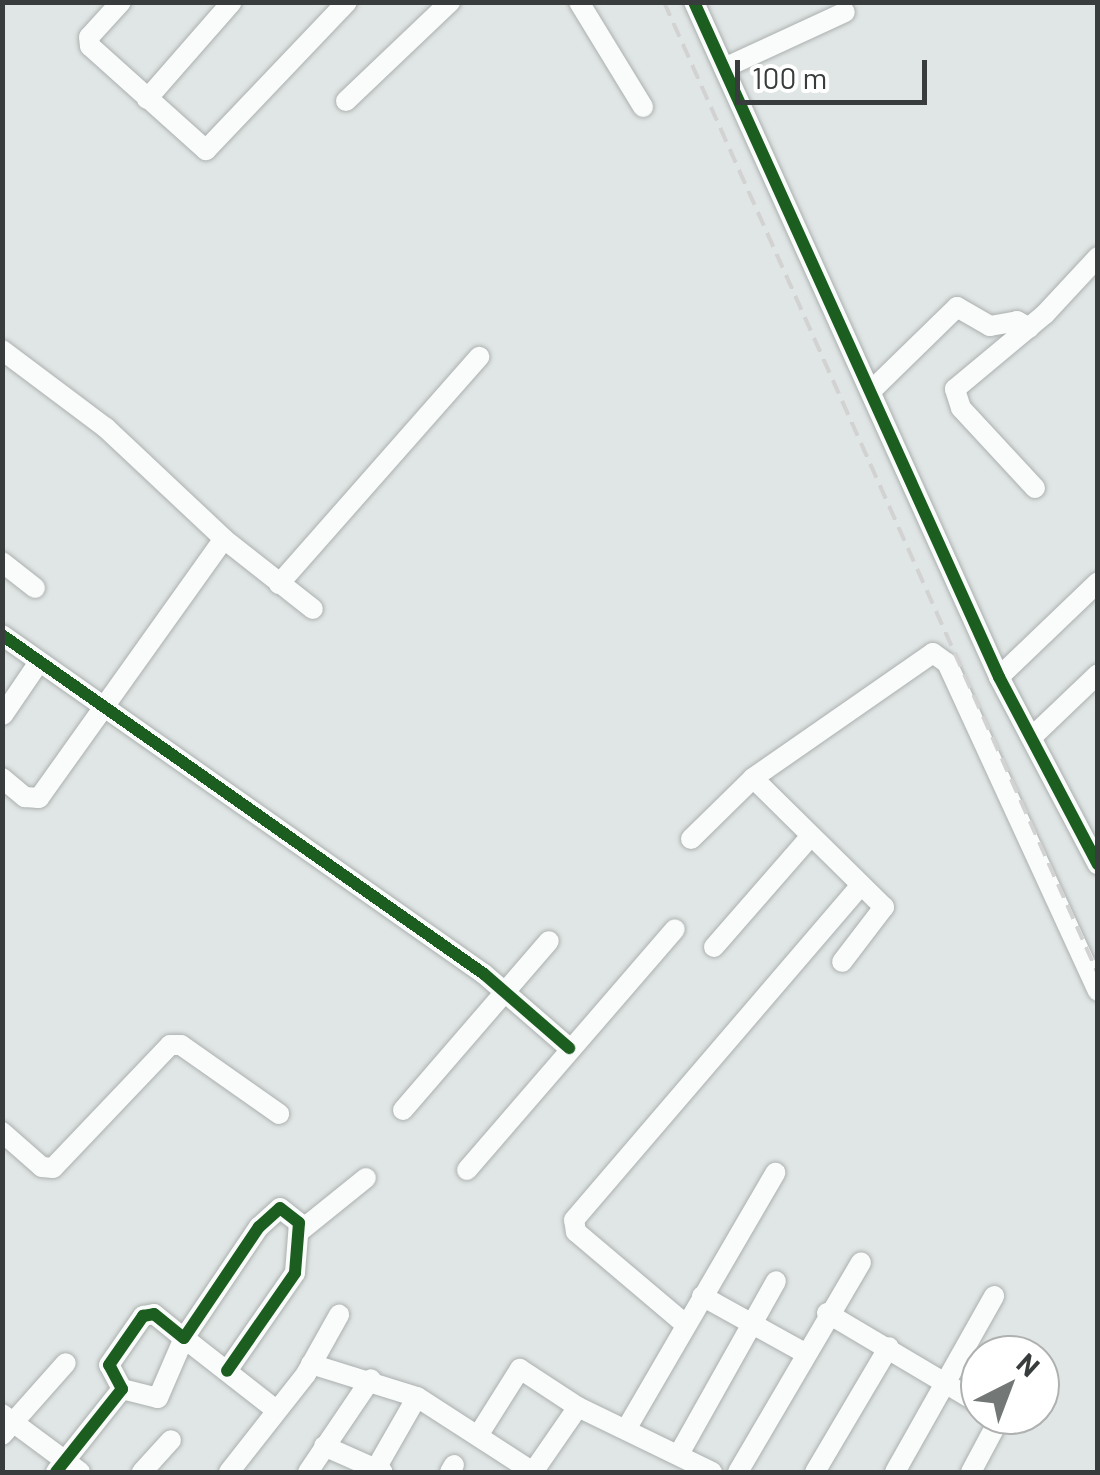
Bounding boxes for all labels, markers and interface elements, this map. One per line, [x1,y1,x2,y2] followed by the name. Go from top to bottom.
[740,40,932,102] scale bar
[752,59,827,95] text: 100 m
[960,1335,1060,1435] north arrow
[1010,1345,1047,1383] text: N

